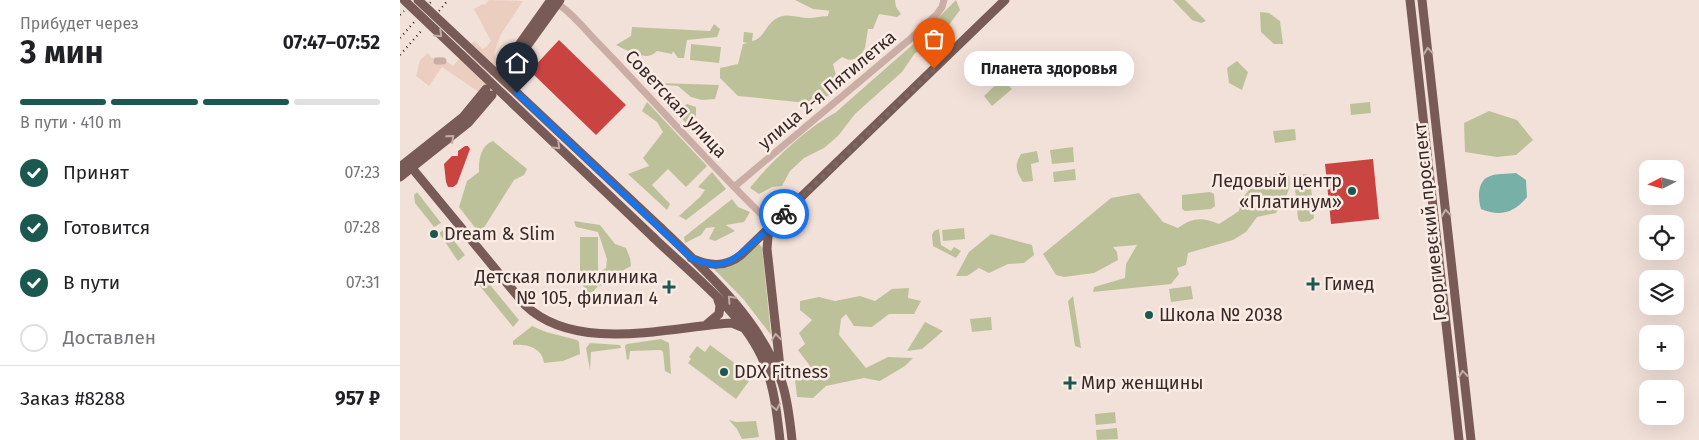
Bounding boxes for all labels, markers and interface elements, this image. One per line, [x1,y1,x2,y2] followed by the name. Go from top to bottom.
[20,14,139,33] text: Прибудет через
[913,18,955,69] pin
[920,25,948,53] icon: bag
[754,26,900,154] street label: улица 2-я Пятилетка
[433,28,442,37] one-way arrow
[283,31,380,54] text: 07:47–07:52
[20,33,103,71] text: 3 мин
[496,42,538,93] pin
[620,45,732,163] street label: Советская улица
[1423,47,1434,55] one-way arrow
[503,49,531,77] icon: home
[964,52,1134,86] callout: Планета здоровья
[981,59,1117,78] text: Планета здоровья
[20,113,122,132] text: В пути · 410 m
[1409,121,1451,322] street label: Георгиевский проспект
[445,135,454,143] one-way arrow
[551,140,560,149] one-way arrow
[20,159,48,187] icon: check
[1639,160,1684,205] north arrow
[1639,160,1684,425] map controls
[63,161,129,184] text: Принят
[345,163,380,182] text: 07:23
[1211,170,1342,213] place label: Ледовый центр «Платинум»
[1346,185,1358,197] marker: Ледовый центр «Платинум»
[759,189,809,239] courier
[770,200,798,228] icon: bike
[1441,208,1452,216] one-way arrow
[20,214,48,242] icon: check
[1639,215,1684,260] button: locate
[63,216,150,239] text: Готовится
[344,218,380,237] text: 07:28
[444,223,555,245] place label: Dream & Slim
[428,228,440,240] marker: Dream & Slim
[474,266,658,309] place label: Детская поликлиника № 105, филиал 4
[20,269,48,297] icon: check
[1639,270,1684,315] button: layers
[63,271,120,294] text: В пути
[346,273,380,292] text: 07:31
[1324,273,1374,295] place label: Гимед
[1306,277,1320,291] marker: Гимед
[662,280,676,294] marker: Детская поликлиника № 105, филиал 4
[728,296,737,305] one-way arrow
[1159,304,1283,326] place label: Школа № 2038
[1143,309,1155,321] marker: Школа № 2038
[1639,325,1684,370] button: +
[63,326,156,349] text: Доставлен
[771,332,782,340] one-way arrow
[734,361,828,383] place label: DDX Fitness
[718,366,730,378] marker: DDX Fitness
[1458,370,1469,378] one-way arrow
[1081,372,1204,394] place label: Мир женщины
[1063,376,1077,390] marker: Мир женщины
[1639,380,1684,425] button: −
[20,387,125,410] text: Заказ #8288
[335,387,380,410] text: 957 ₽
[770,402,781,411] one-way arrow

